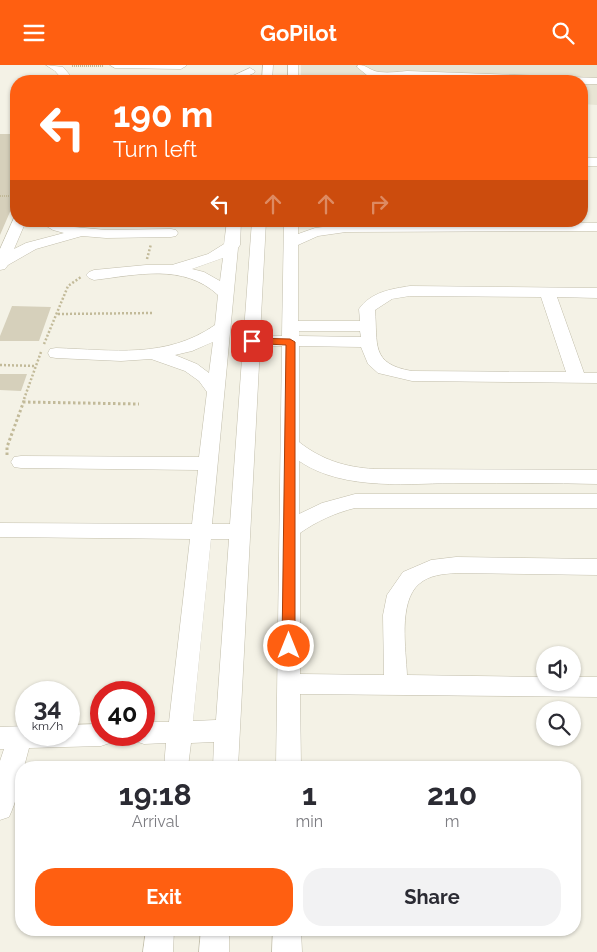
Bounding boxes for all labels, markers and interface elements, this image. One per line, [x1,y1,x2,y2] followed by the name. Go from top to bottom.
[20,19,48,47] icon: menu
[549,19,577,47] icon: search
[260,20,337,46] text: GoPilot
[113,94,213,135] text: 190 m
[30,95,95,160] icon: left
[113,136,197,162] text: Turn left
[206,190,234,218] icon: left
[259,190,287,218] icon: ahead
[312,190,340,218] icon: ahead
[365,190,393,218] icon: right
[231,320,273,362] pin
[238,327,266,355] icon: arrive
[262,619,314,671] position arrow
[536,646,581,746] map controls
[536,646,581,691] button: sound
[90,681,155,746] speed limit sign: 40
[33,692,62,722] text: 34
[536,701,581,746] button: search
[32,719,63,733] text: km/h
[119,777,192,812] text: 19:18
[302,777,317,812] text: 1
[427,777,477,812] text: 210
[132,812,179,831] text: Arrival
[296,812,323,831] text: min
[445,812,459,831] text: m
[35,868,293,926] button: Exit
[303,868,561,926] button: Share

